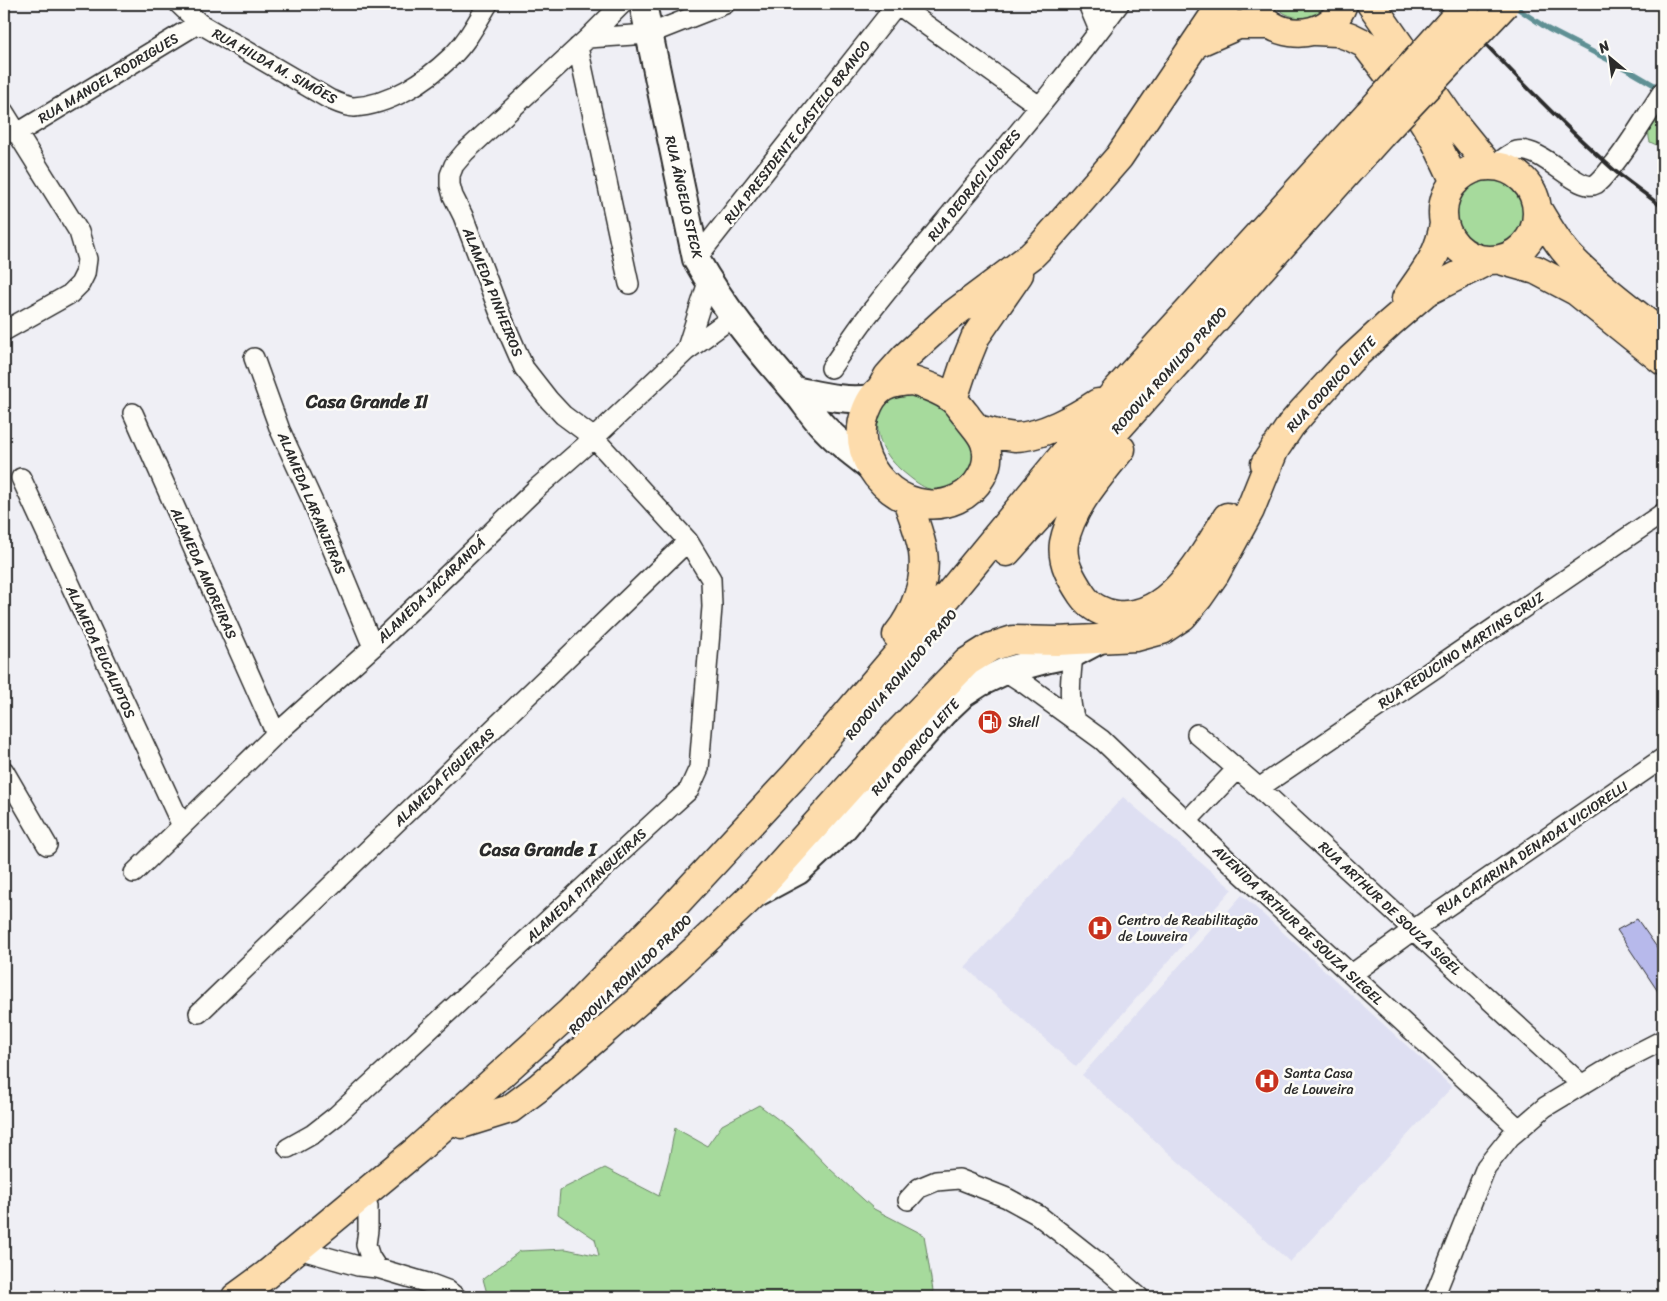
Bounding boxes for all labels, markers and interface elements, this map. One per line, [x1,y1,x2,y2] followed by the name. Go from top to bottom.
[207,21,342,111] street label: RUA HILDA M. SIMÕES
[33,26,184,131] street label: RUA MANOEL RODRIGUES
[1584,32,1634,82] north arrow
[1593,34,1615,61] text: N
[717,35,877,230] street label: RUA PRESIDENTE CASTELO BRANCO
[921,124,1028,247] street label: RUA DEORACI LUDRES
[657,133,710,261] street label: RUA ÂNGELO STECK
[455,223,530,361] street label: ALAMEDA PINHEIROS
[1105,301,1234,440] street label: RODOVIA ROMILDO PRADO
[1280,330,1384,438] street label: RUA ODORICO LEITE
[305,385,429,418] district label: Casa Grande II
[270,427,353,579] street label: ALAMEDA LARANJEIRAS
[163,502,244,643] street label: ALAMEDA AMOREIRAS
[370,530,493,650] street label: ALAMEDA JACARANDÁ
[58,580,143,723] street label: ALAMEDA EUCALIPTOS
[1373,585,1550,716] street label: RUA REDUCINO MARTINS CRUZ
[839,603,964,746] street label: RODOVIA ROMILDO PRADO
[865,692,967,802] street label: RUA ODORICO LEITE
[977,709,1003,735] fuel station icon: Shell
[1008,710,1040,735] place label: Shell
[387,722,501,833] street label: ALAMEDA FIGUEIRAS
[1431,774,1634,922] street label: RUA CATARINA DENADAI VICIORELLI
[519,822,653,949] street label: ALAMEDA PITANGUEIRAS
[479,833,598,866] district label: Casa Grande I
[1312,835,1467,982] street label: RUA ARTHUR DE SOUZA SIGEL
[1206,839,1389,1012] street label: AVENIDA ARTHUR DE SOUZA SIEGEL
[562,908,698,1041] street label: RODOVIA ROMILDO PRADO
[1118,908,1258,949] place label: Centro de Reabilitação de Louveira
[1087,915,1113,941] hospital icon: Centro de Reabilitação de Louveira
[1284,1061,1354,1102] place label: Santa Casa de Louveira
[1254,1068,1280,1094] hospital icon: Santa Casa de Louveira

